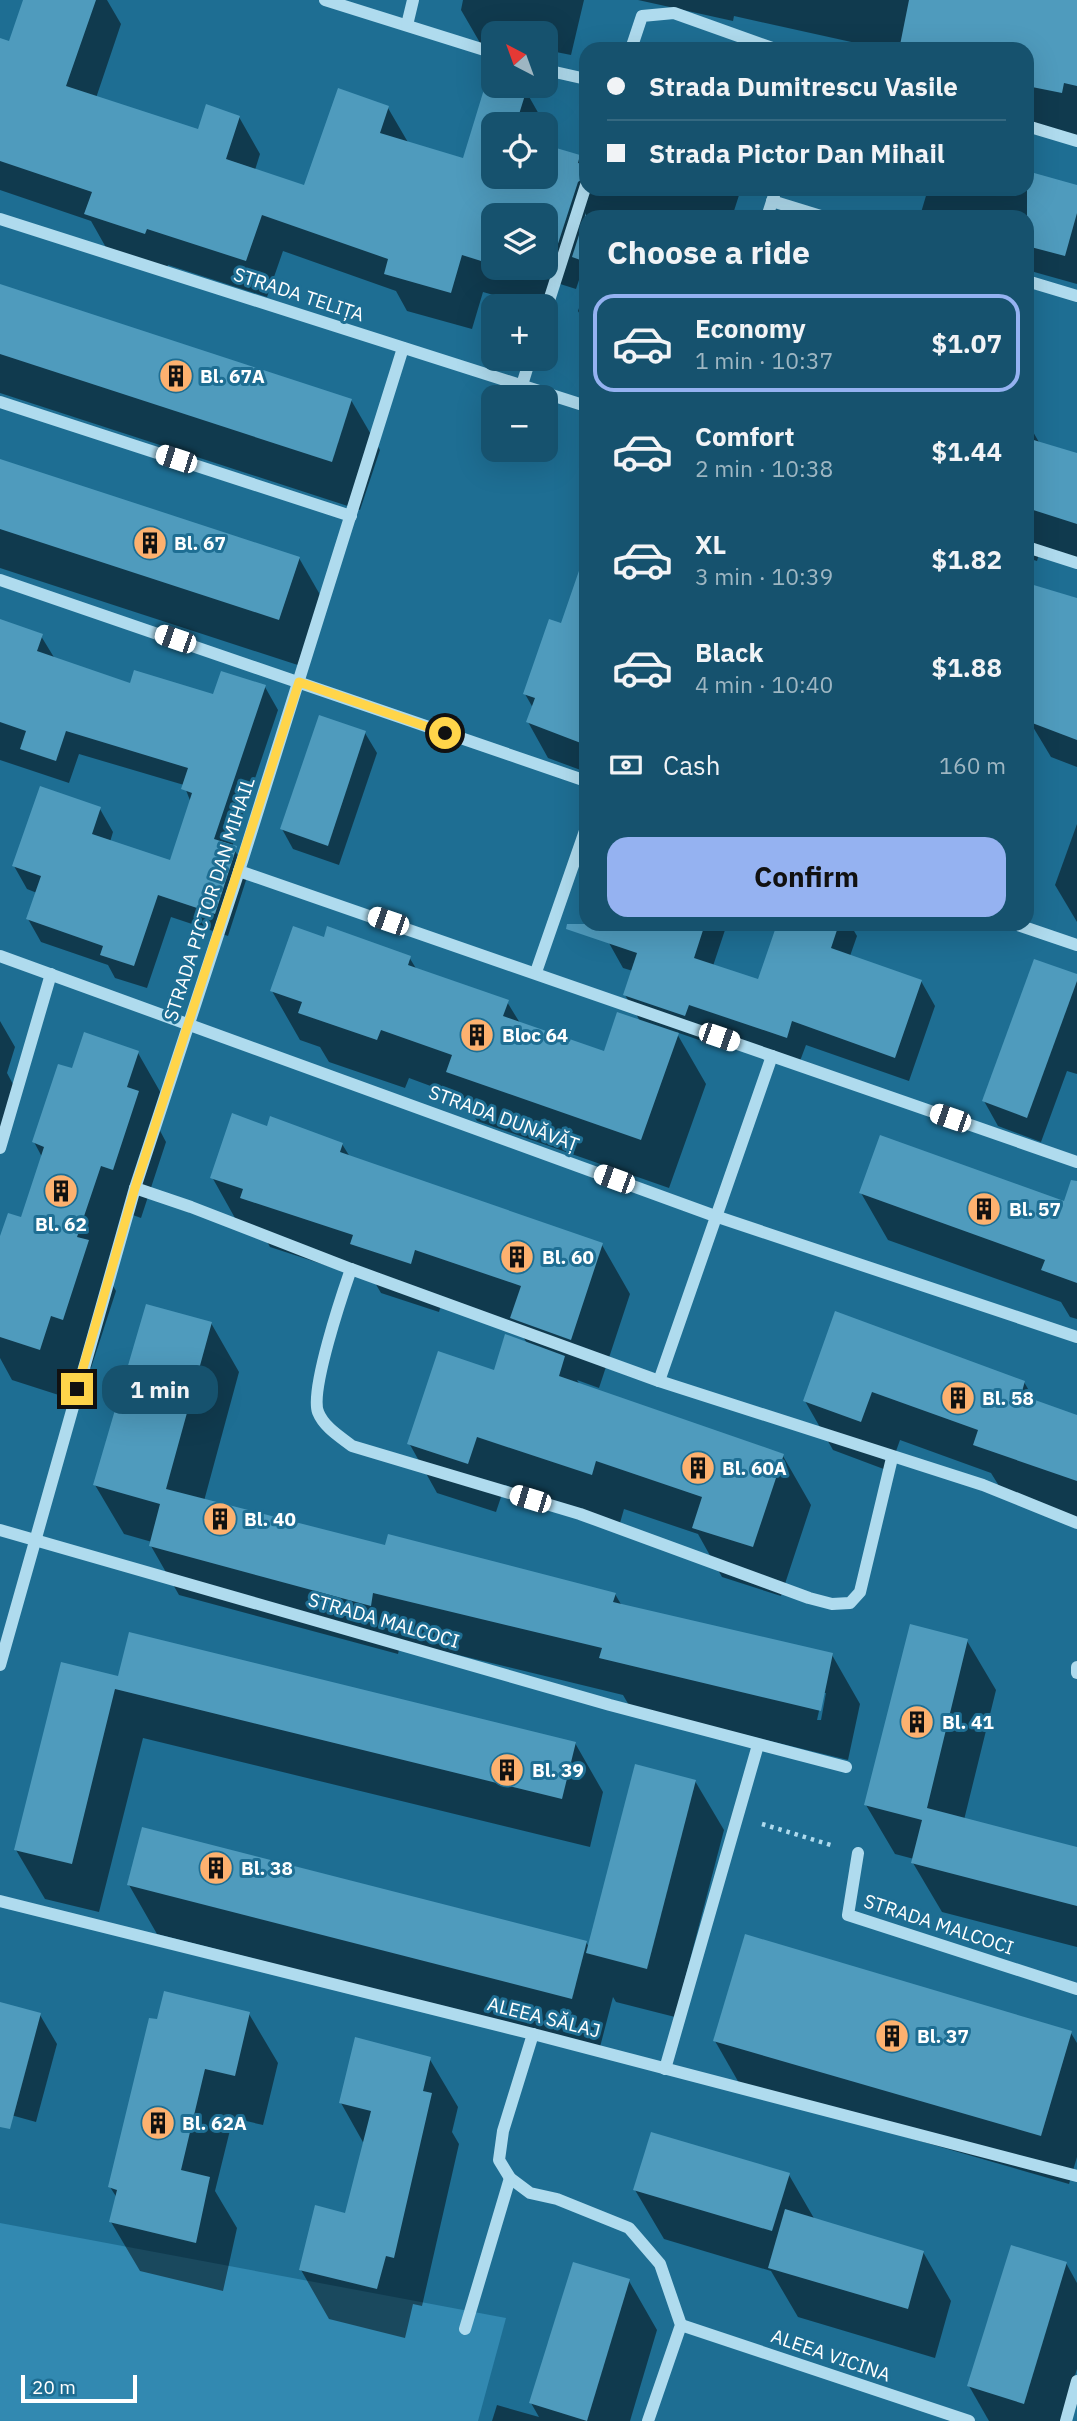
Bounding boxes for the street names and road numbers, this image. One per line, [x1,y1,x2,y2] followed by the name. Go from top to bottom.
[231,262,367,326] street label: STRADA TELIȚA
[158,774,260,1024] street label: STRADA PICTOR DAN MIHAIL
[426,1080,583,1156] street label: STRADA DUNĂVĂȚ
[306,1587,462,1653] street label: STRADA MALCOCI
[861,1888,1017,1960] street label: STRADA MALCOCI
[485,1991,603,2043] street label: ALEEA SĂLAJ
[768,2323,894,2387] street label: ALEEA VICINA

